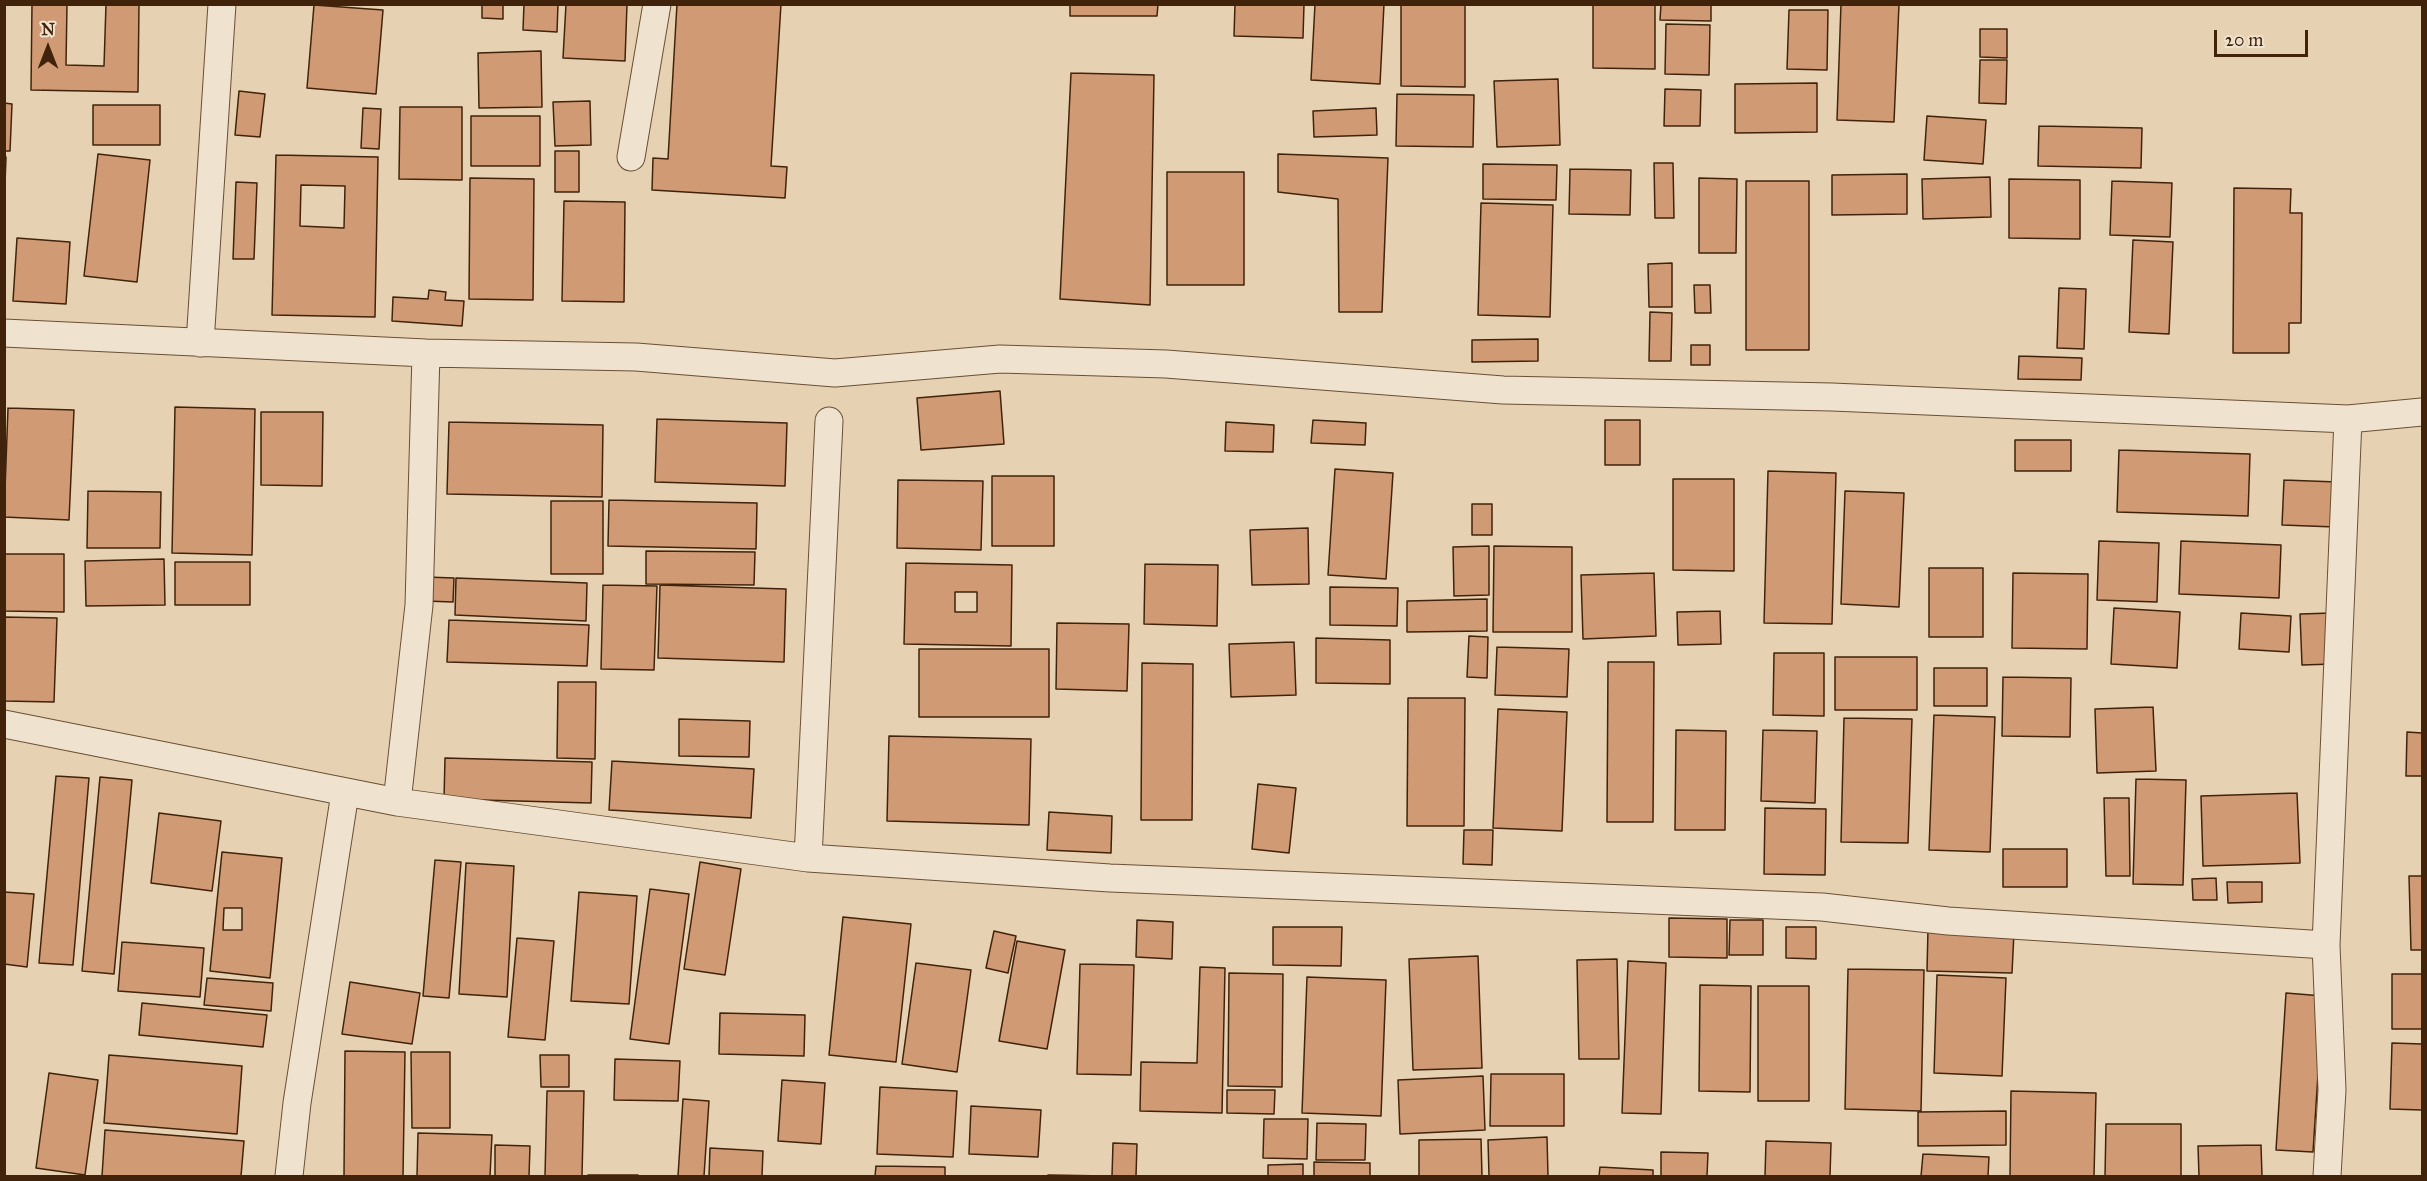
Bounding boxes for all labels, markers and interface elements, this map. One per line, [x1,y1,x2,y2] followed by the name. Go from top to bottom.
[18,18,78,78] north arrow
[2217,18,2312,56] scale bar
[41,20,55,39] text: N
[2225,29,2263,51] text: 20 m

